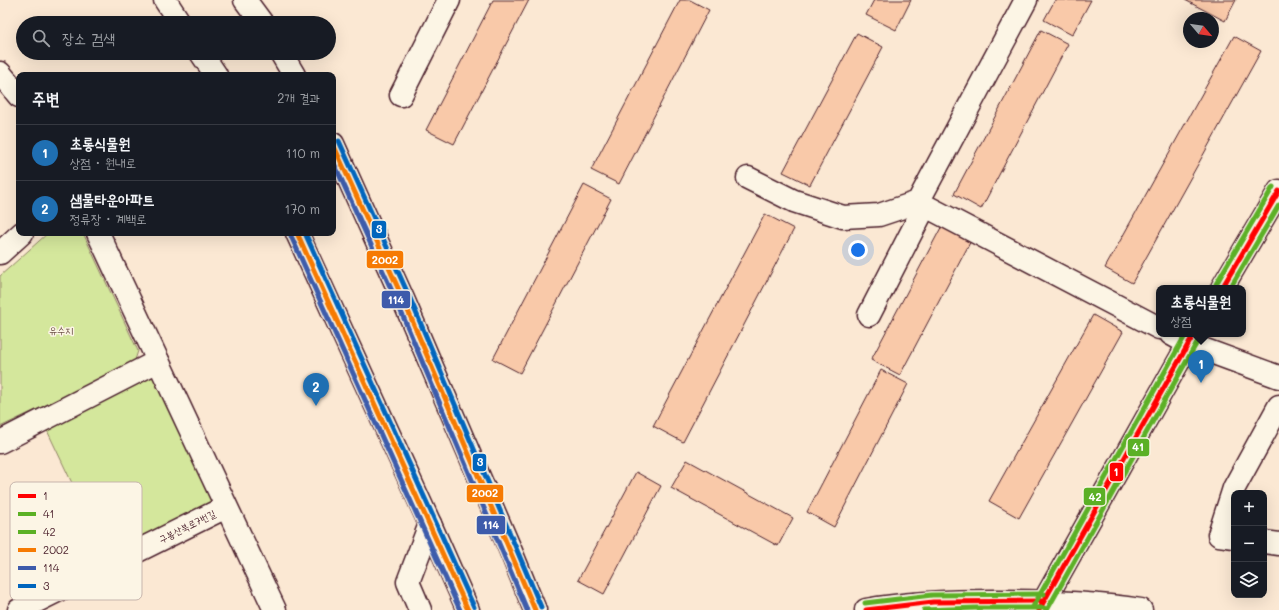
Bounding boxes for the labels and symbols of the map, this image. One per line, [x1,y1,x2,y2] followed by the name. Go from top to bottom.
[1183,12,1219,48] north arrow
[371,220,387,239] line badge: 3
[376,221,383,236] text: 3
[848,240,868,260] your location
[366,250,404,269] line badge: 2002
[372,252,398,267] text: 2002
[381,290,411,309] line badge: 114
[388,292,404,307] text: 114
[49,323,73,337] park label: 유수지
[1188,350,1214,383] pin: 1
[303,373,329,406] pin: 2
[1127,438,1150,457] line badge: 41
[1132,439,1144,454] text: 41
[472,453,487,472] line badge: 3
[477,454,484,469] text: 3
[1109,462,1124,482] line badge: 1
[1114,464,1118,479] text: 1
[10,482,142,600] legend
[466,484,504,503] line badge: 2002
[472,485,498,500] text: 2002
[1083,487,1106,506] line badge: 42
[43,488,48,503] text: 1
[1088,489,1102,504] text: 42
[43,506,54,521] text: 41
[156,506,218,546] street label: 구봉산북로7번길
[476,515,506,535] line badge: 114
[483,517,499,532] text: 114
[43,524,56,539] text: 42
[43,542,69,557] text: 2002
[43,560,60,575] text: 114
[43,578,50,593] text: 3

